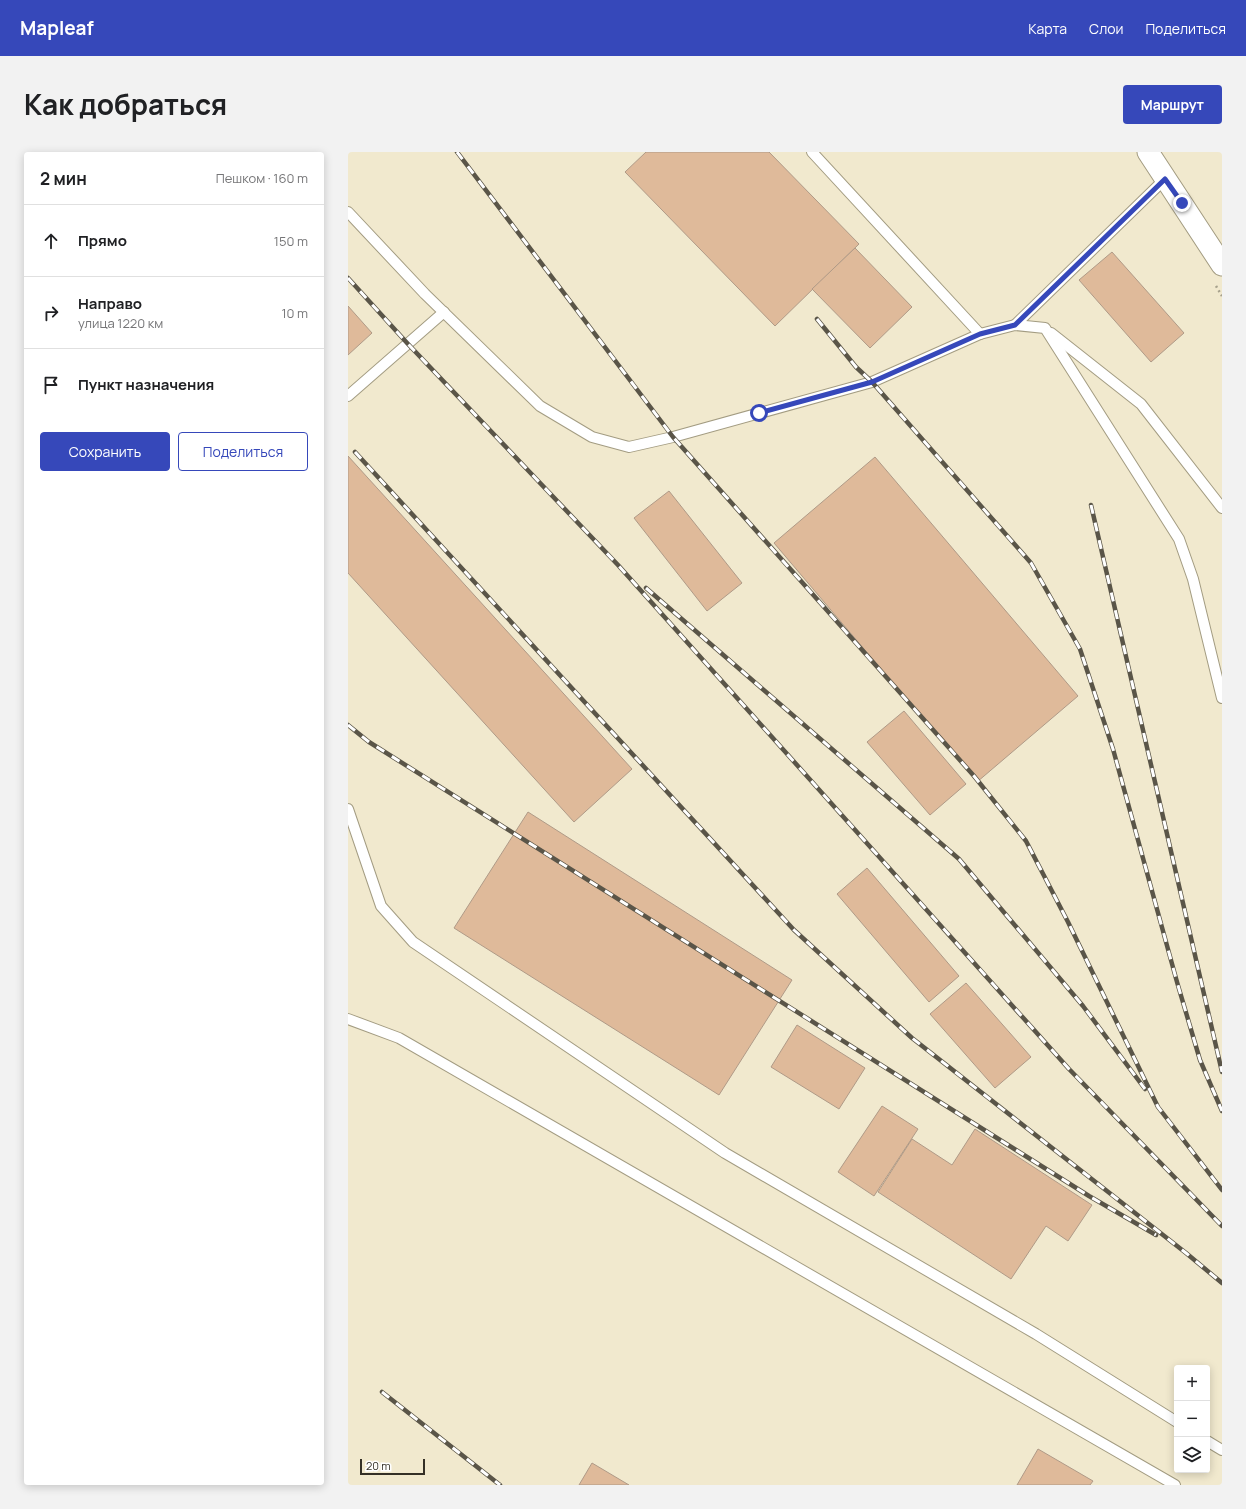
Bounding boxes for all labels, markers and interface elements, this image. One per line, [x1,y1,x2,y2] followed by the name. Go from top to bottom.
[20,15,94,41] text: Mapleaf
[1028,19,1067,38] text: Карта
[1089,19,1123,38] text: Слои
[1145,19,1226,38] text: Поделиться
[24,85,227,123] text: Как добраться
[1123,85,1222,124] button: Маршрут
[40,167,87,190] text: 2 мин
[216,169,308,187] text: Пешком · 160 m
[1173,194,1191,212] route end
[40,230,62,252] icon: ahead
[78,230,127,251] text: Прямо
[274,232,308,250] text: 150 m
[78,293,142,314] text: Направо
[40,302,62,324] icon: right
[281,304,308,322] text: 10 m
[78,314,163,332] text: улица 1220 км
[40,374,62,396] icon: arrive
[78,374,214,395] text: Пункт назначения
[750,404,768,422] route start
[40,432,170,471] button: Сохранить
[178,432,308,471] button: Поделиться
[1174,1365,1210,1473] map controls
[1174,1365,1210,1401] button: +
[1174,1401,1210,1437] button: −
[1174,1437,1210,1473] button: layers
[360,1457,425,1476] scale bar
[366,1458,391,1473] text: 20 m

